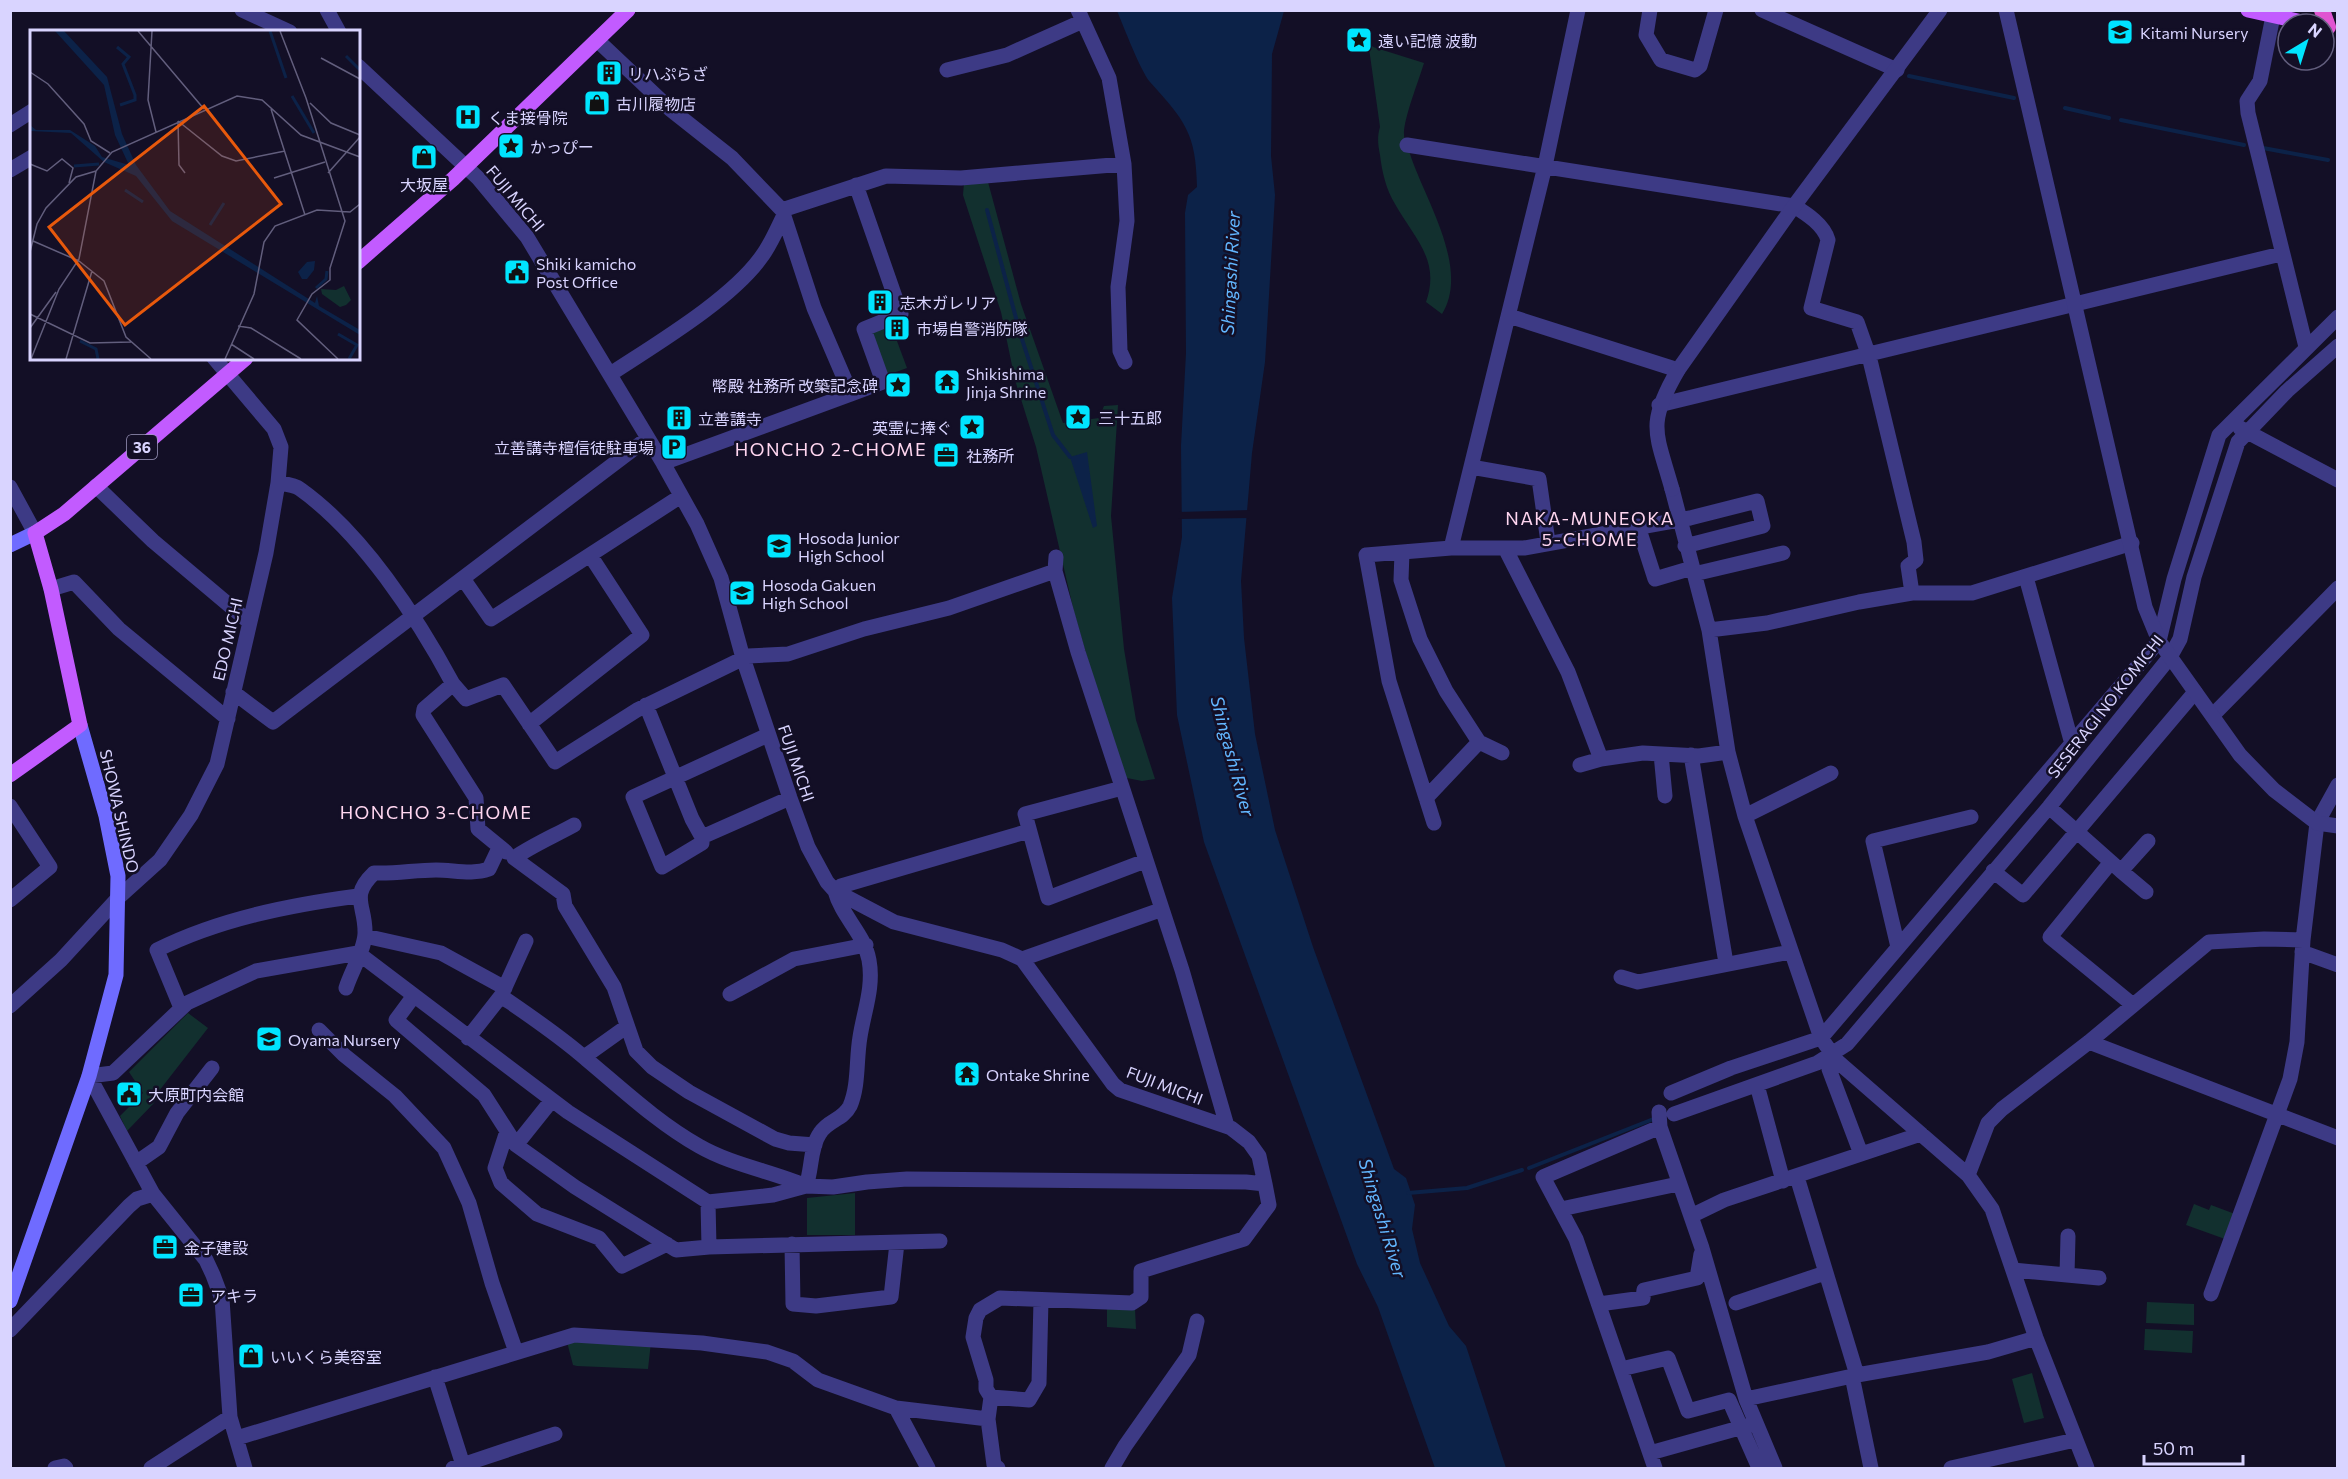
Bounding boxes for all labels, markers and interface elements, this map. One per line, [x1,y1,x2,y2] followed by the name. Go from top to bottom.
[2276,12,2336,72] north arrow
[2105,17,2135,47] school or university icon: Kitami Nursery
[2305,19,2326,41] text: N
[2140,23,2248,42] place label: Kitami Nursery
[1344,25,1374,55] place icon: 遠い記憶 波動
[30,30,360,360] inset map
[1378,31,1477,50] place label: 遠い記憶 波動
[594,58,624,88] building icon: リハぷらざ
[628,64,708,83] place label: リハぷらざ
[582,88,612,118] shop icon: 古川履物店
[616,94,696,113] place label: 古川履物店
[453,102,483,132] hospital icon: くま接骨院
[488,108,568,127] place label: くま接骨院
[496,131,526,161] place icon: かっぴー
[530,137,594,156] place label: かっぴー
[409,142,439,172] shop icon: 大坂屋
[483,161,549,235] street label: FUJI MICHI
[400,175,448,194] place label: 大坂屋
[1216,210,1244,335] water label: Shingashi River
[536,254,636,291] place label: Shiki kamicho Post Office
[502,257,532,287] public building icon: Shiki kamicho Post Office
[865,287,895,317] building icon: 志木ガレリア
[900,293,996,312] place label: 志木ガレリア
[882,313,912,343] building icon: 市場自警消防隊
[916,319,1028,338] place label: 市場自警消防隊
[966,364,1046,401] place label: Shikishima Jinja Shrine
[932,367,962,397] temple icon: Shikishima Jinja Shrine
[883,370,913,400] place icon: 幣殿 社務所 改築記念碑
[712,376,878,395] place label: 幣殿 社務所 改築記念碑
[1063,402,1093,432] place icon: 三十五郎
[664,403,694,433] building icon: 立善講寺
[1098,408,1162,427] place label: 三十五郎
[698,409,762,428] place label: 立善講寺
[957,412,987,442] place icon: 英霊に捧ぐ
[872,418,952,437] place label: 英霊に捧ぐ
[659,432,689,462] parking icon: 立善講寺檀信徒駐車場
[127,435,157,459] road number: 36
[494,438,654,457] place label: 立善講寺檀信徒駐車場
[735,438,927,460] district label: HONCHO 2-CHOME
[931,440,961,470] office icon: 社務所
[966,446,1014,465] place label: 社務所
[1505,507,1675,550] district label: NAKA-MUNEOKA 5-CHOME
[798,528,900,565] place label: Hosoda Junior High School
[764,531,794,561] school or university icon: Hosoda Junior High School
[762,575,876,612] place label: Hosoda Gakuen High School
[727,578,757,608] school or university icon: Hosoda Gakuen High School
[208,596,246,682] street label: EDO MICHI
[2043,631,2167,781] street label: SESERAGI NO KOMICHI
[1206,693,1260,819] water label: Shingashi River
[775,722,819,804] street label: FUJI MICHI
[97,747,143,875] street label: SHOWA SHINDO
[340,801,532,823] district label: HONCHO 3-CHOME
[254,1024,284,1054] school or university icon: Oyama Nursery
[288,1030,400,1049] place label: Oyama Nursery
[952,1059,982,1089] temple icon: Ontake Shrine
[1124,1062,1206,1108] street label: FUJI MICHI
[986,1065,1090,1084] place label: Ontake Shrine
[114,1079,144,1109] public building icon: 大原町内会館
[148,1085,244,1104] place label: 大原町内会館
[1354,1156,1412,1281] water label: Shingashi River
[150,1232,180,1262] office icon: 金子建設
[184,1238,248,1257] place label: 金子建設
[176,1280,206,1310] office icon: アキラ
[210,1286,258,1305] place label: アキラ
[236,1341,266,1371] shop icon: いいくら美容室
[270,1347,382,1366] place label: いいくら美容室
[2144,1428,2243,1466] scale bar
[2153,1437,2194,1459] text: 50 m

